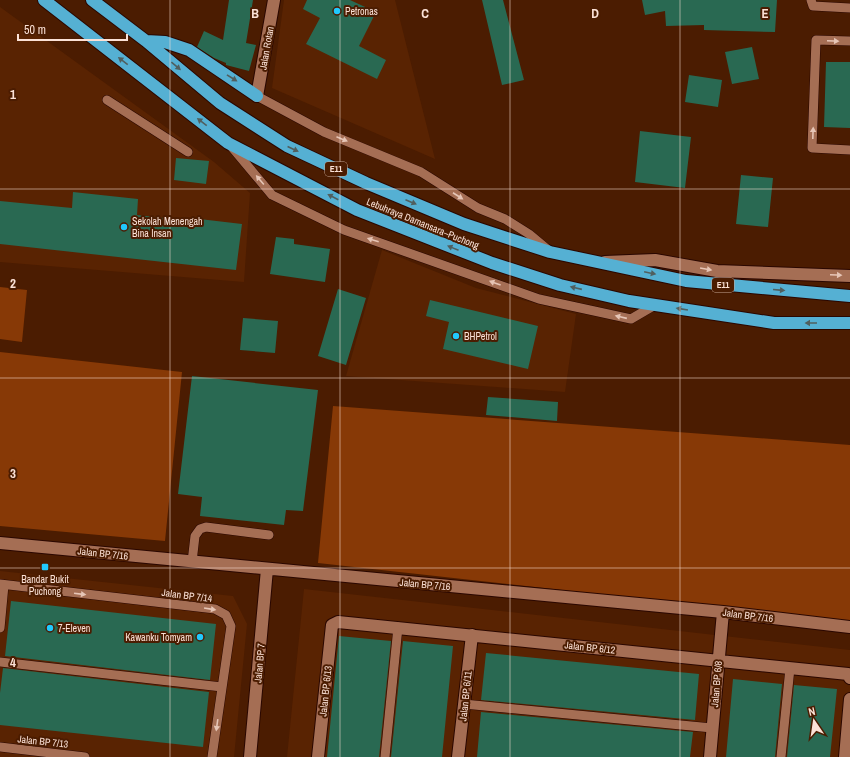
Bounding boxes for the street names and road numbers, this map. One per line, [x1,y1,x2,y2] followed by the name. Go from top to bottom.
[256,25,277,71] street label: Jalan Rotan
[325,162,347,176] road number: E11
[365,195,481,252] street label: Lebuhraya Damansara–Puchong
[712,278,734,292] road number: E11
[77,544,129,563] street label: Jalan BP 7/16
[399,576,451,593] street label: Jalan BP 7/16
[161,586,213,605] street label: Jalan BP 7/14
[722,606,774,625] street label: Jalan BP 7/16
[564,638,616,657] street label: Jalan BP 6/12
[251,642,268,683] street label: Jalan BP 7
[708,660,725,708] street label: Jalan BP 6/8
[316,665,335,717] street label: Jalan BP 6/13
[456,670,475,722] street label: Jalan BP 6/11
[17,732,69,751] street label: Jalan BP 7/13

